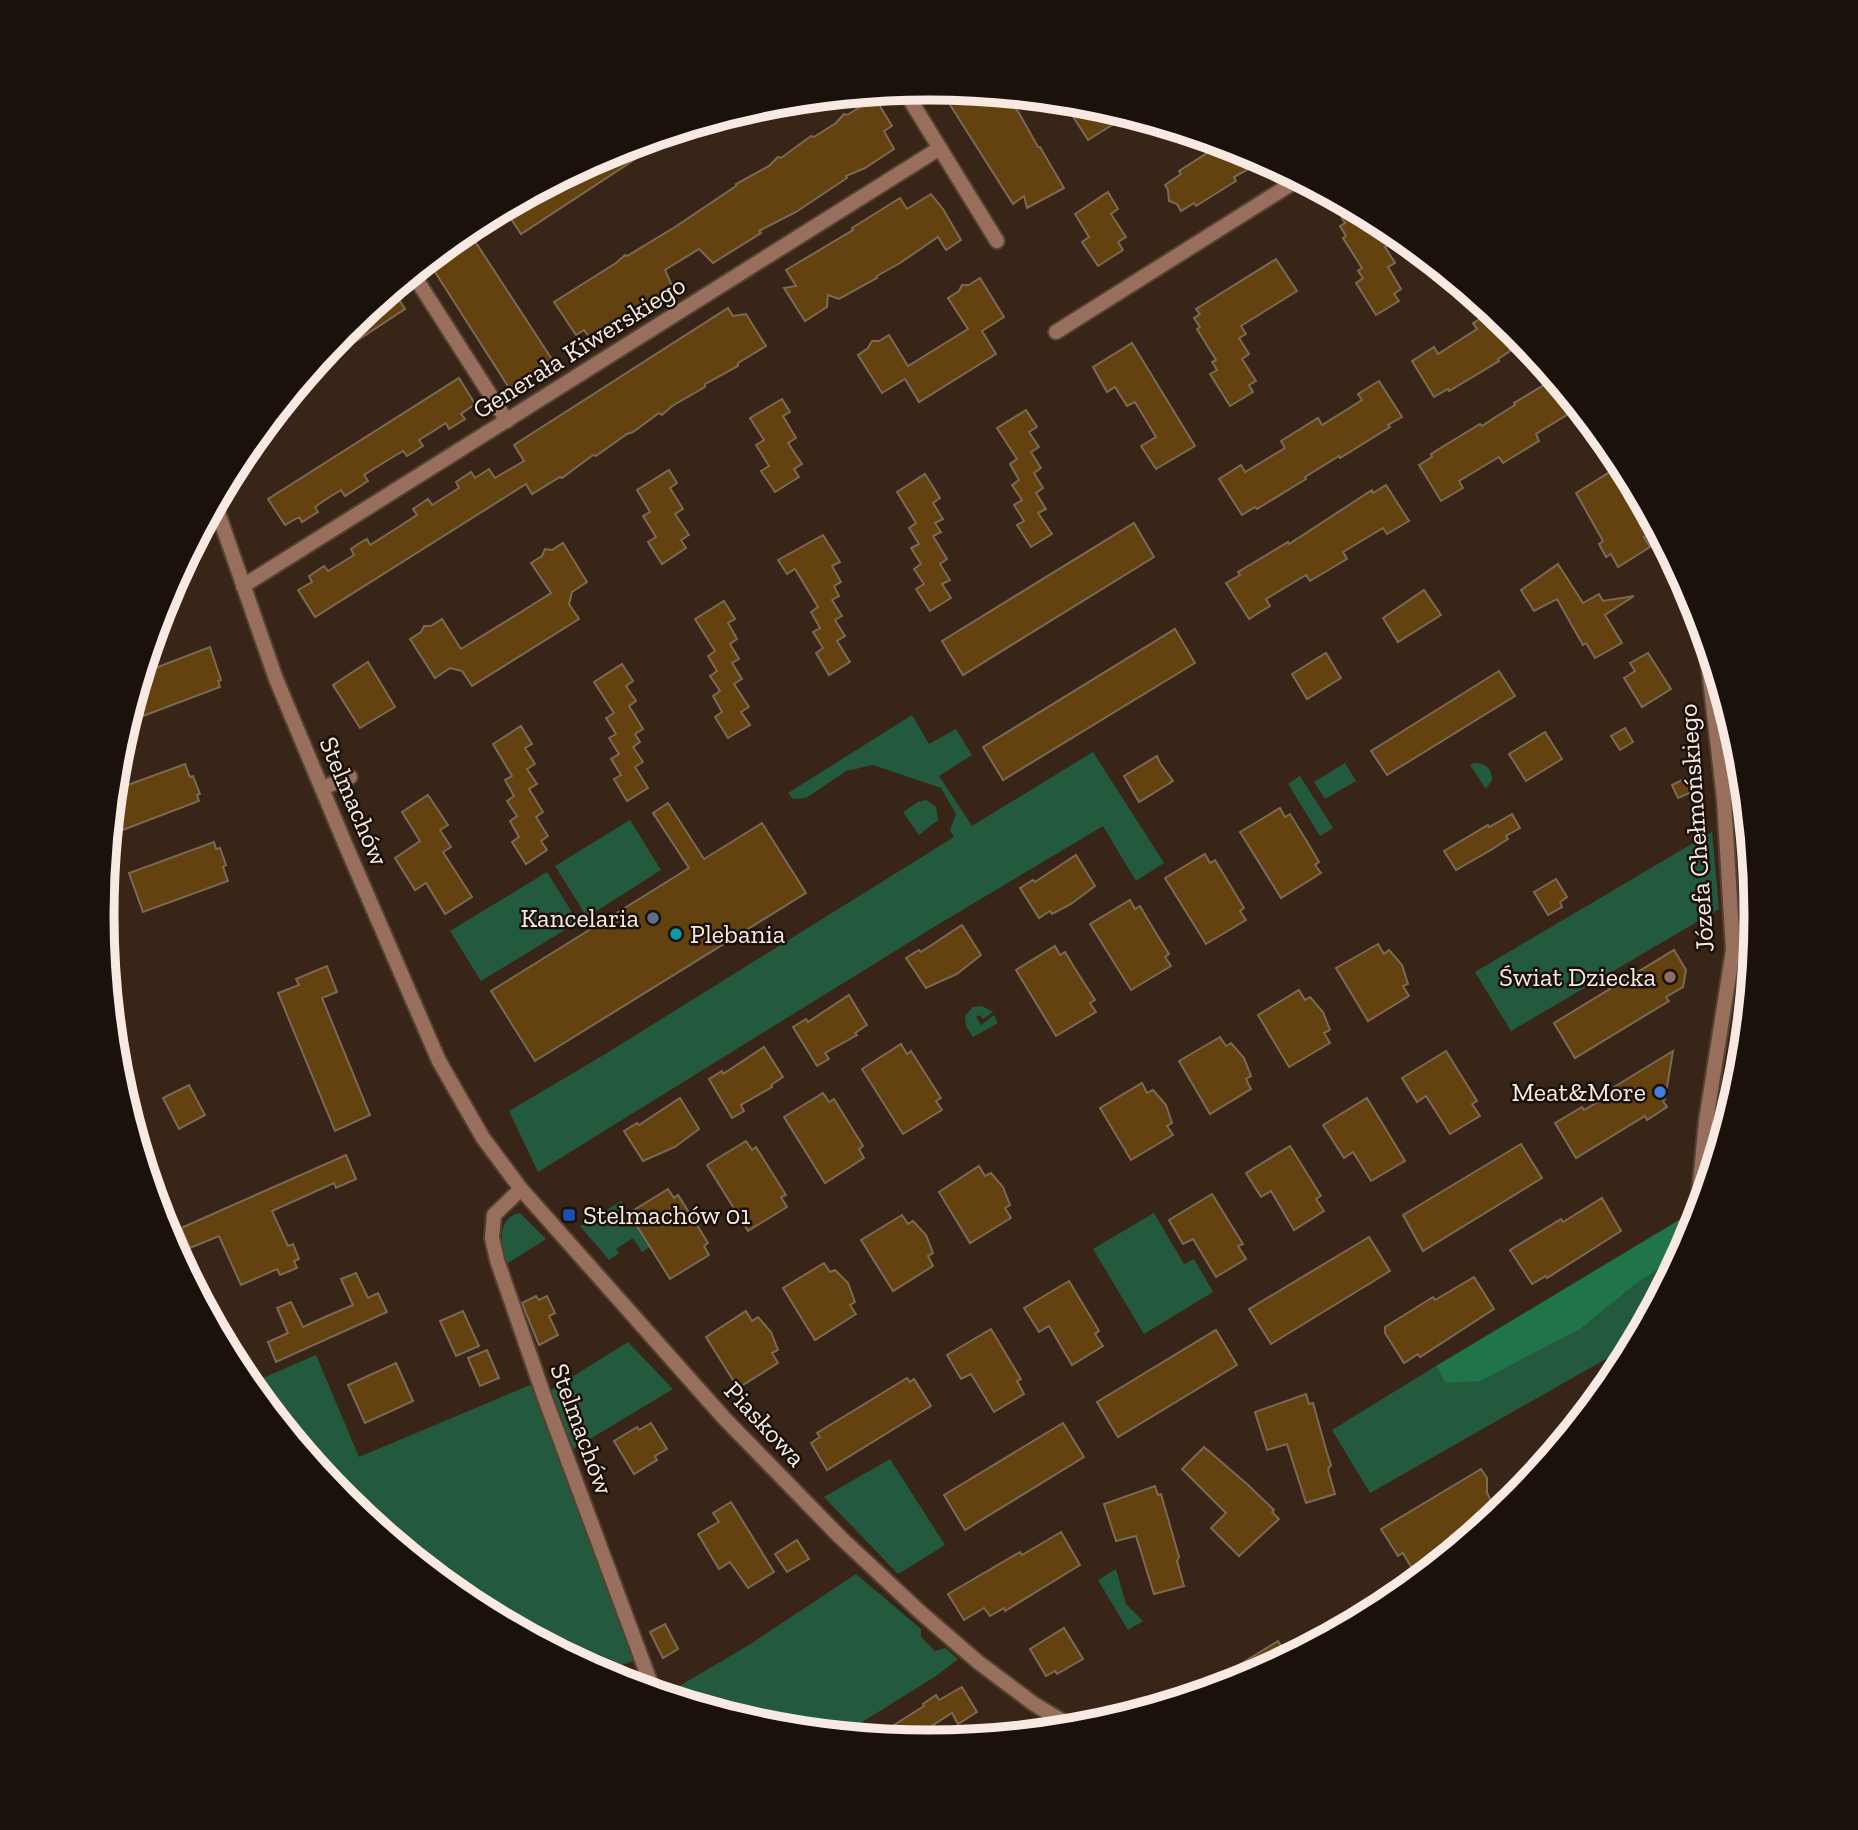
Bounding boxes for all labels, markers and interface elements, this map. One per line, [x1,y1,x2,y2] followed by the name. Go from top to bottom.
[467,269,691,425] street label: Generała Kiwerskiego
[1671,703,1721,953] street label: Józefa Chełmońskiego
[312,732,396,870] street label: Stelmachów
[520,902,639,934] place label: Kancelaria
[645,910,661,926] marker: Kancelaria
[690,918,786,950] place label: Plebania
[668,926,684,942] marker: Plebania
[1499,961,1656,993] place label: Świat Dziecka
[1662,969,1678,985] marker: Świat Dziecka
[1511,1076,1646,1108] place label: Meat&More
[1652,1084,1668,1100] marker: Meat&More
[583,1199,751,1231] place label: Stelmachów 01
[561,1207,577,1223] marker: Stelmachów 01
[544,1359,621,1499] street label: Stelmachów
[718,1375,813,1474] street label: Piaskowa

